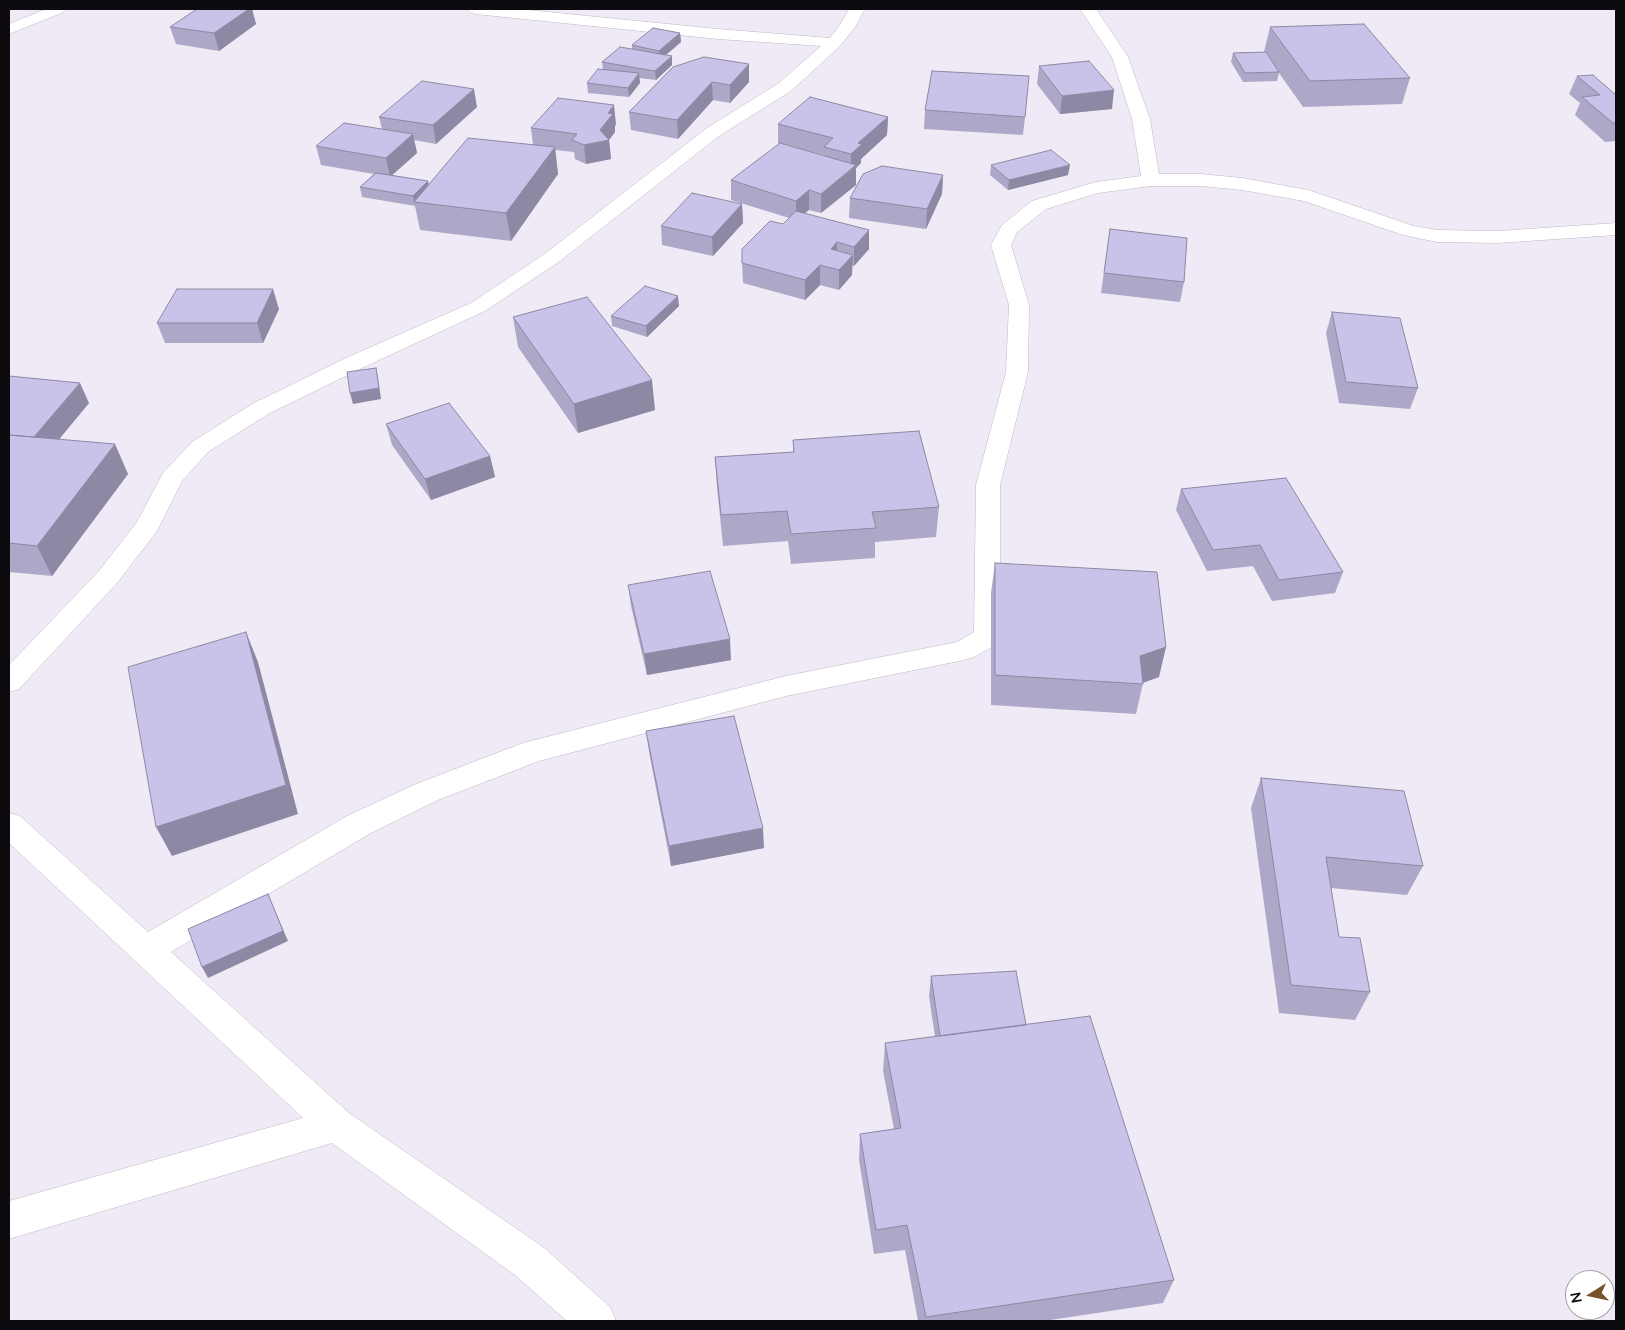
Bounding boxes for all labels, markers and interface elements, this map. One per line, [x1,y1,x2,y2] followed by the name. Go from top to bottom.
[1565,1270,1615,1320] north arrow
[1566,1291,1585,1304] text: N

